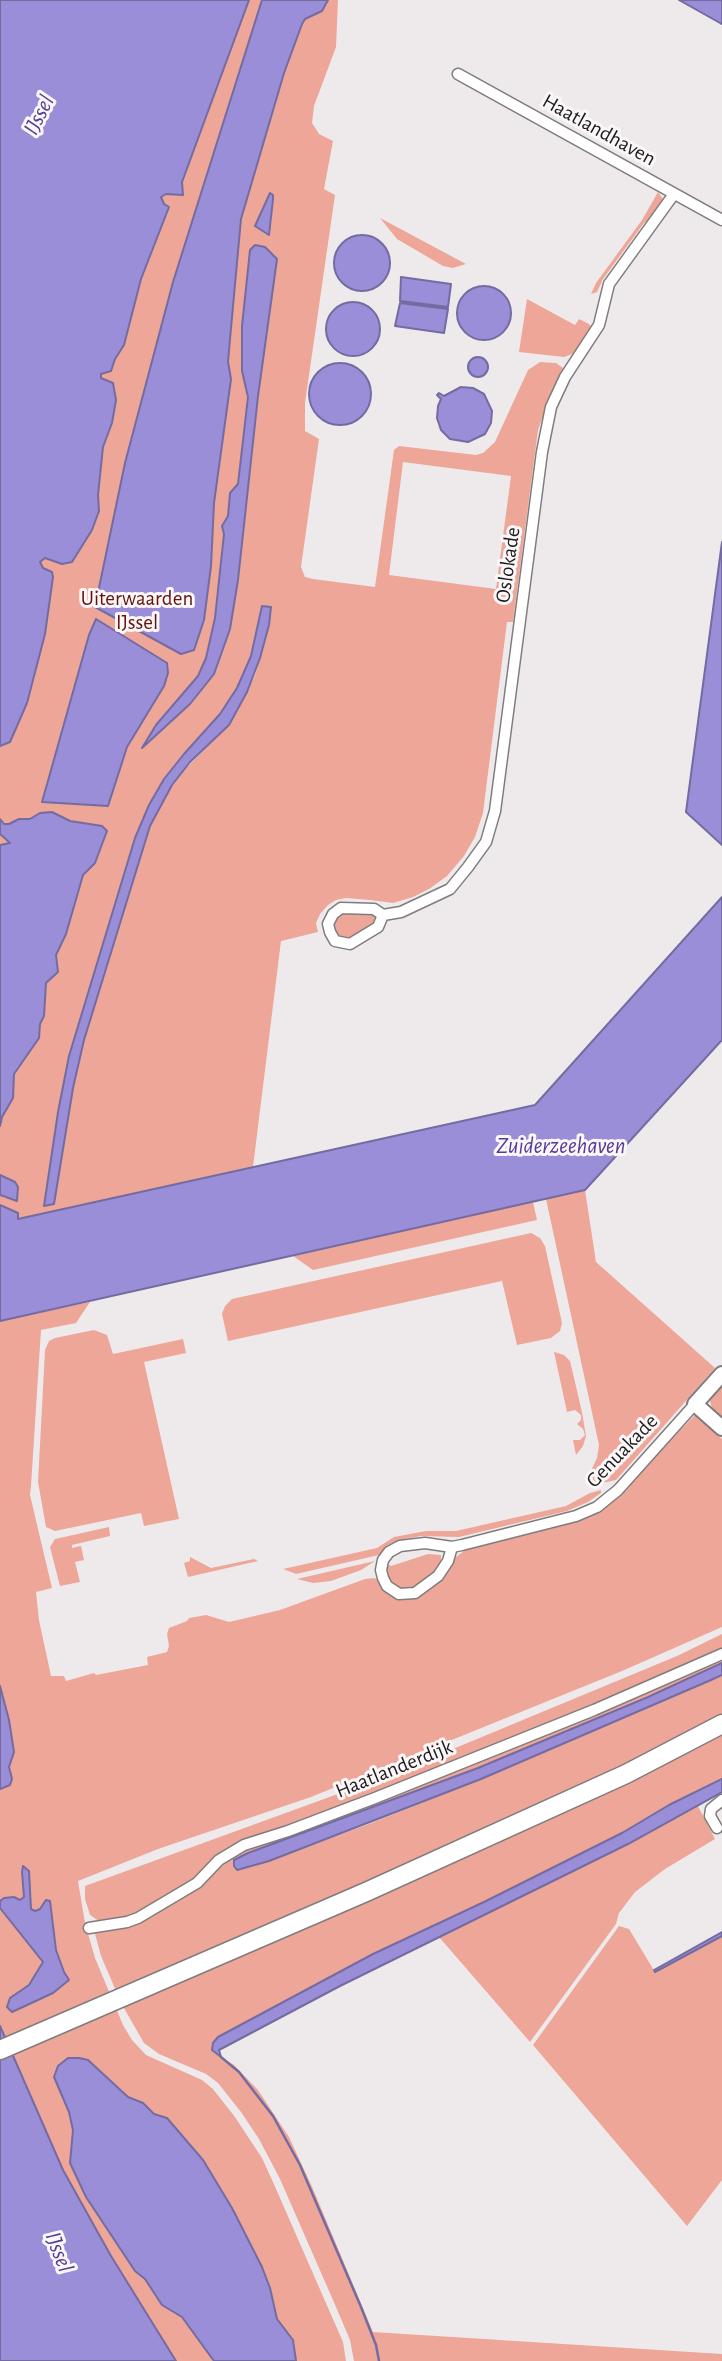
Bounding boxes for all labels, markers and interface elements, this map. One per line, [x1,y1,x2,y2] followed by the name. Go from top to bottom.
[538,88,660,172] street label: Haatlandhaven
[17,90,61,140] water label: IJssel
[490,526,526,604] street label: Oslokade
[81,586,193,636] park label: Uiterwaarden IJssel
[496,1132,626,1160] water label: Zuiderzeehaven
[581,1409,663,1493] street label: Genuakade
[332,1734,456,1804] street label: Haatlanderdijk
[39,2228,79,2276] water label: IJssel

